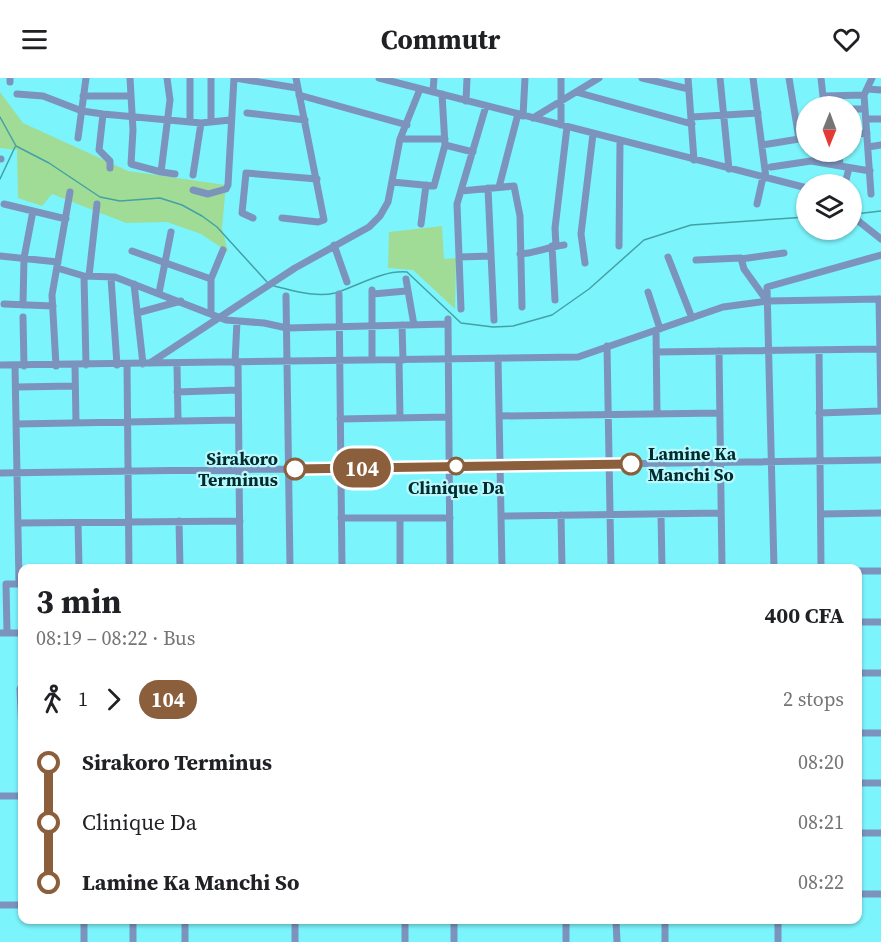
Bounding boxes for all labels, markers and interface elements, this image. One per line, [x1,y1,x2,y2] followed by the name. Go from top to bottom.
[381,21,500,58] text: Commutr
[18,23,51,56] icon: menu
[830,23,863,56] icon: heart
[796,96,862,162] north arrow
[796,96,862,240] map controls
[796,174,862,240] button: layers
[648,441,737,487] place label: Lamine Ka Manchi So
[198,446,278,492] place label: Sirakoro Terminus
[328,448,397,488] line badge: 104
[620,453,642,475] marker: Lamine Ka Manchi So
[345,454,379,483] text: 104
[447,457,465,475] marker: Clinique Da
[284,458,306,480] marker: Sirakoro Terminus
[408,475,504,500] place label: Clinique Da
[36,579,122,624] text: 3 min
[764,600,844,630] text: 400 CFA
[36,624,195,652] text: 08:19 – 08:22 · Bus
[36,683,69,716] icon: walk
[97,683,130,716] icon: forward
[78,685,88,713] text: 1
[151,685,185,714] text: 104
[783,685,844,713] text: 2 stops
[82,747,272,777] text: Sirakoro Terminus
[798,748,844,776] text: 08:20
[82,807,197,837] text: Clinique Da
[798,808,844,836] text: 08:21
[82,867,299,897] text: Lamine Ka Manchi So
[798,868,844,896] text: 08:22

